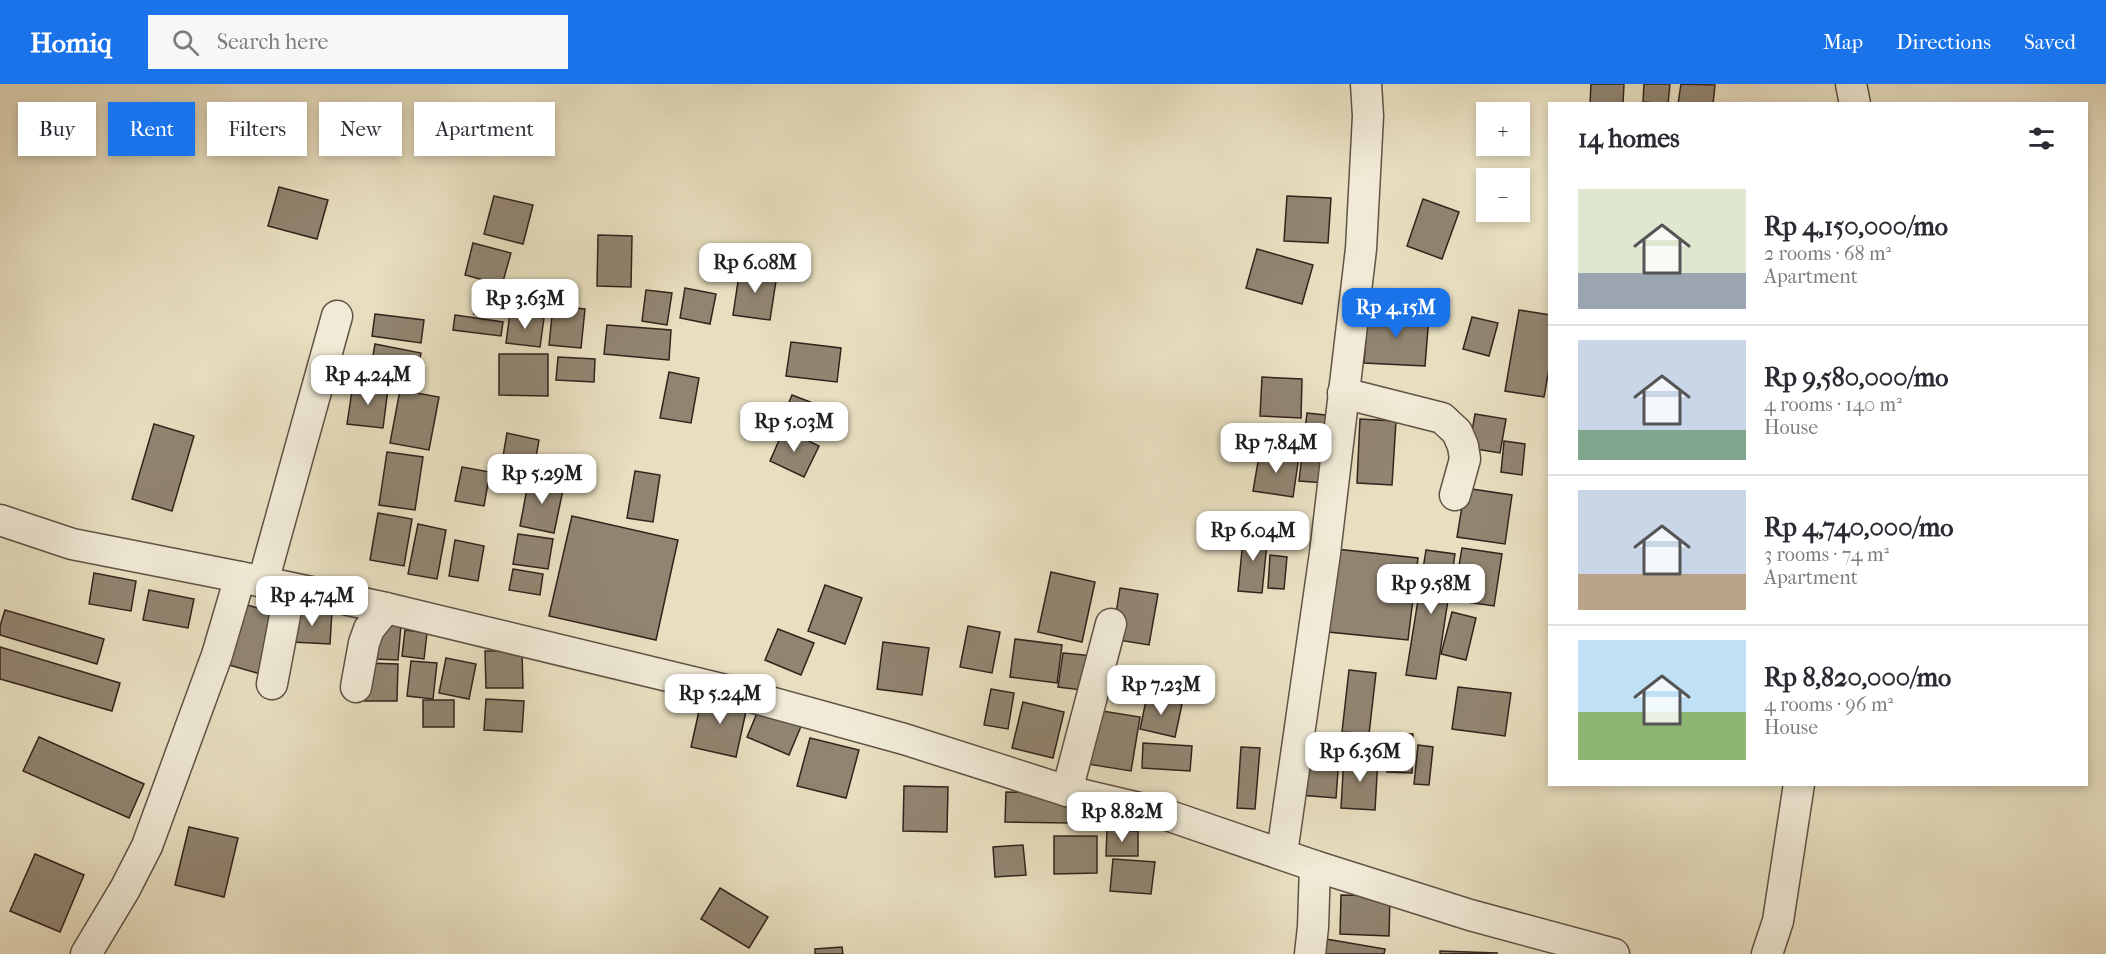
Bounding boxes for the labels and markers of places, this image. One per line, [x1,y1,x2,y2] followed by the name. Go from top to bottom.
[693,243,817,294] pin: Rp 6.08M
[463,279,587,330] pin: Rp 3.63M
[1334,288,1458,339] pin: Rp 4.15M
[306,355,430,406] pin: Rp 4.24M
[732,402,856,453] pin: Rp 5.03M
[1214,423,1338,474] pin: Rp 7.84M
[480,454,604,505] pin: Rp 5.29M
[1191,511,1315,562] pin: Rp 6.04M
[1369,564,1493,615] pin: Rp 9.58M
[250,576,374,627] pin: Rp 4.74M
[1099,665,1223,716] pin: Rp 7.23M
[658,674,782,725] pin: Rp 5.24M
[1298,732,1422,783] pin: Rp 6.36M
[1060,792,1184,843] pin: Rp 8.82M

